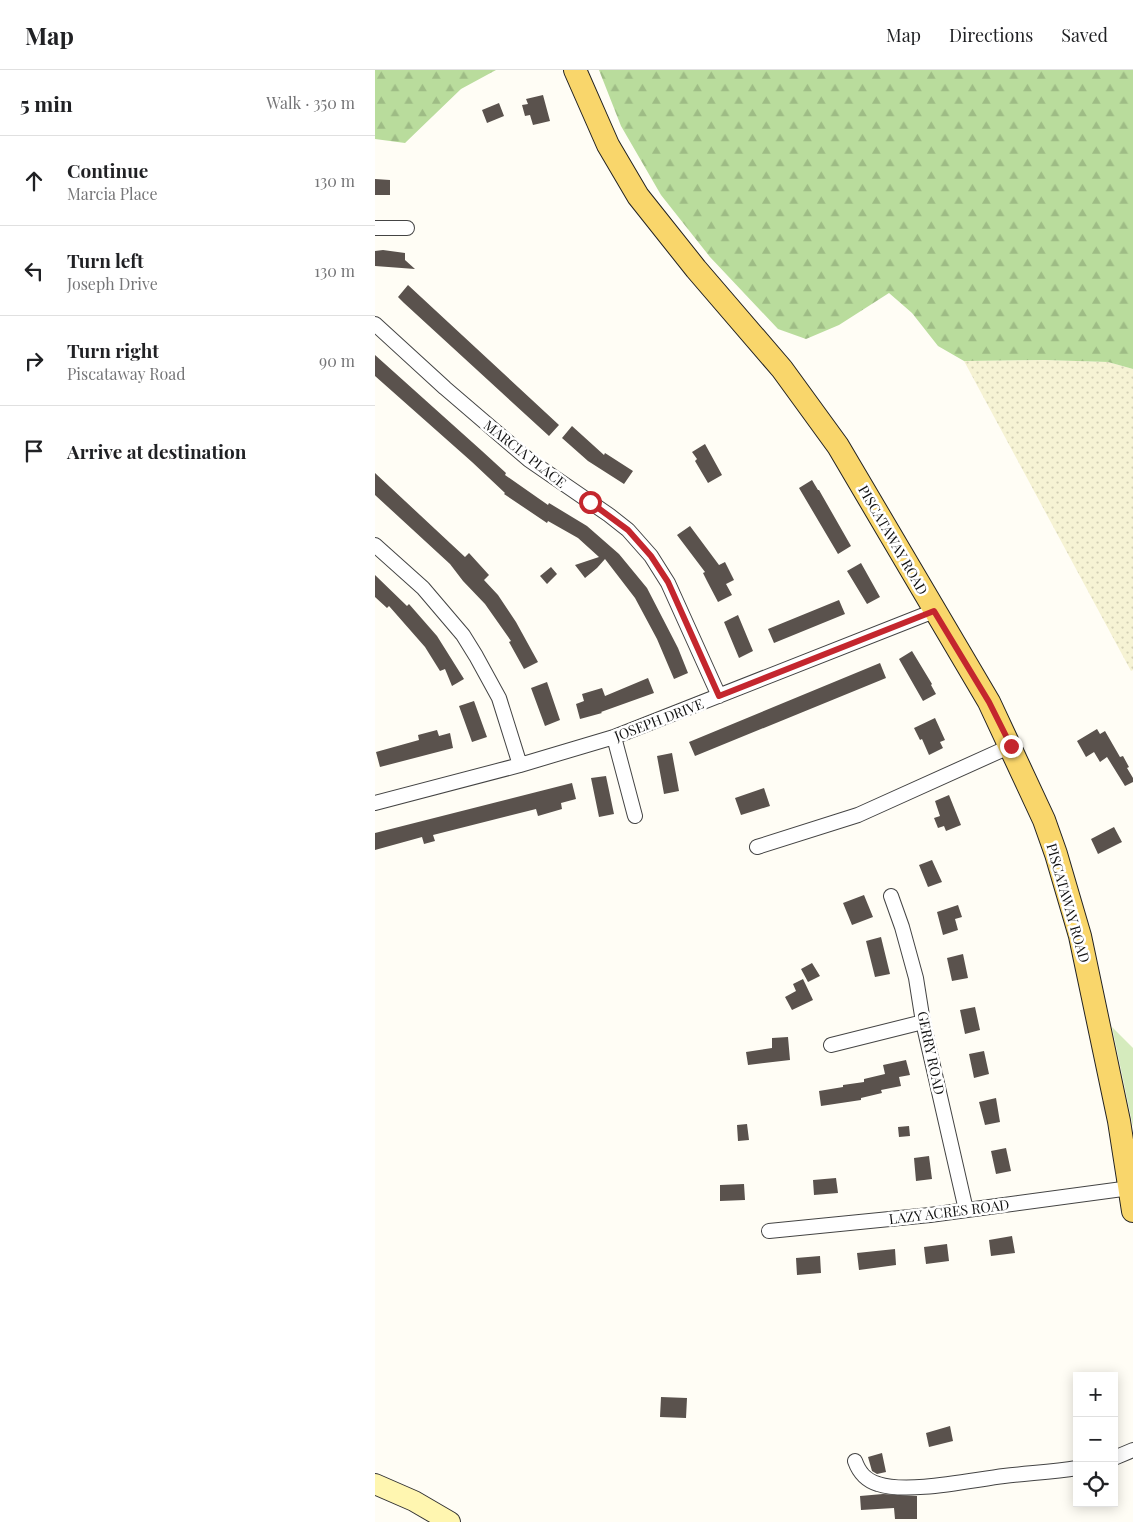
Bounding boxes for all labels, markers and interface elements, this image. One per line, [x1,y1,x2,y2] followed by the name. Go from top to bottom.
[25,19,74,51] text: Map
[886,23,921,47] text: Map
[949,23,1033,47] text: Directions
[1061,23,1108,47] text: Saved
[20,89,73,117] text: 5 min
[266,92,355,113] text: Walk · 350 m
[67,157,148,183] text: Continue
[20,167,48,195] icon: ahead
[314,170,355,191] text: 130 m
[67,183,157,204] text: Marcia Place
[67,247,144,273] text: Turn left
[20,257,48,285] icon: left
[314,260,355,281] text: 130 m
[67,273,158,294] text: Joseph Drive
[67,337,159,363] text: Turn right
[20,347,48,375] icon: right
[319,350,355,371] text: 90 m
[67,363,186,384] text: Piscataway Road
[480,415,570,492] street label: MARCIA PLACE
[20,437,48,465] icon: arrive
[67,438,247,464] text: Arrive at destination
[854,481,933,598] street label: PISCATAWAY ROAD
[579,491,602,514] route start
[610,694,706,746] street label: JOSEPH DRIVE
[1000,735,1023,758] route end
[1042,841,1095,965] street label: PISCATAWAY ROAD
[913,1009,950,1096] street label: GERRY ROAD
[888,1195,1010,1228] street label: LAZY ACRES ROAD
[1073,1372,1118,1507] map controls
[1073,1372,1118,1417] button: +
[1073,1417,1118,1462] button: −
[1073,1462,1118,1507] button: locate

